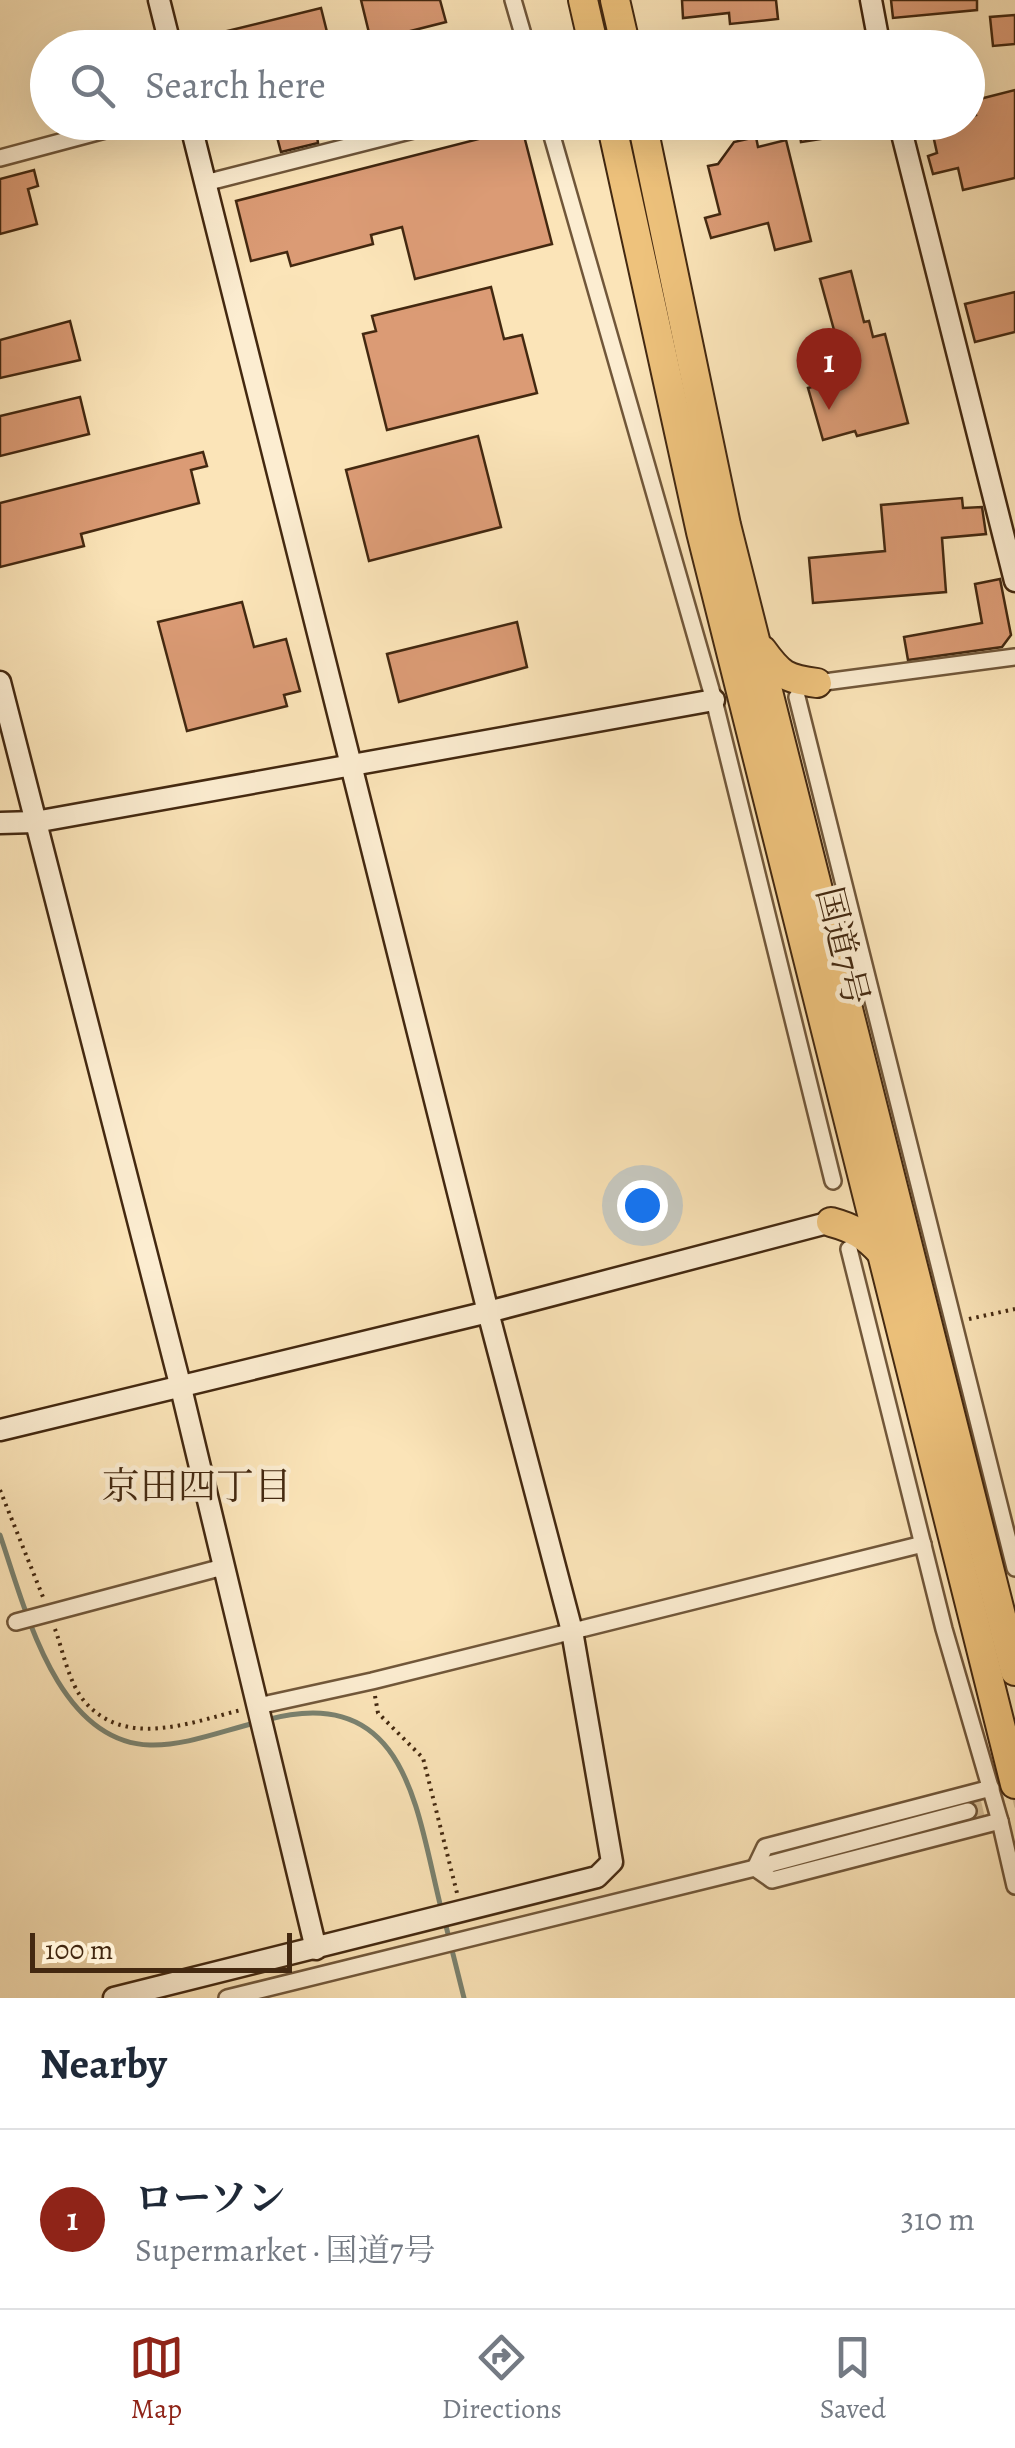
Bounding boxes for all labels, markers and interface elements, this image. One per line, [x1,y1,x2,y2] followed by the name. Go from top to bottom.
[30,30,985,140] search box
[65,58,120,113] icon: search
[145,59,326,111] text: Search here
[796,328,862,410] pin: 1
[805,882,881,1010] street label: 国道7号
[617,1180,668,1231] your location
[102,1460,292,1512] district label: 京田四丁目
[30,1928,292,1972] scale bar
[45,1931,113,1969] text: 100 m
[40,2035,167,2092] text: Nearby
[135,2172,285,2224] text: ローソン
[67,2197,78,2241] text: 1
[901,2197,975,2241] text: 310 m
[135,2228,435,2272] text: Supermarket · 国道7号
[129,2330,184,2428] tab: Map
[442,2330,562,2428] tab: Directions
[820,2330,886,2428] tab: Saved

